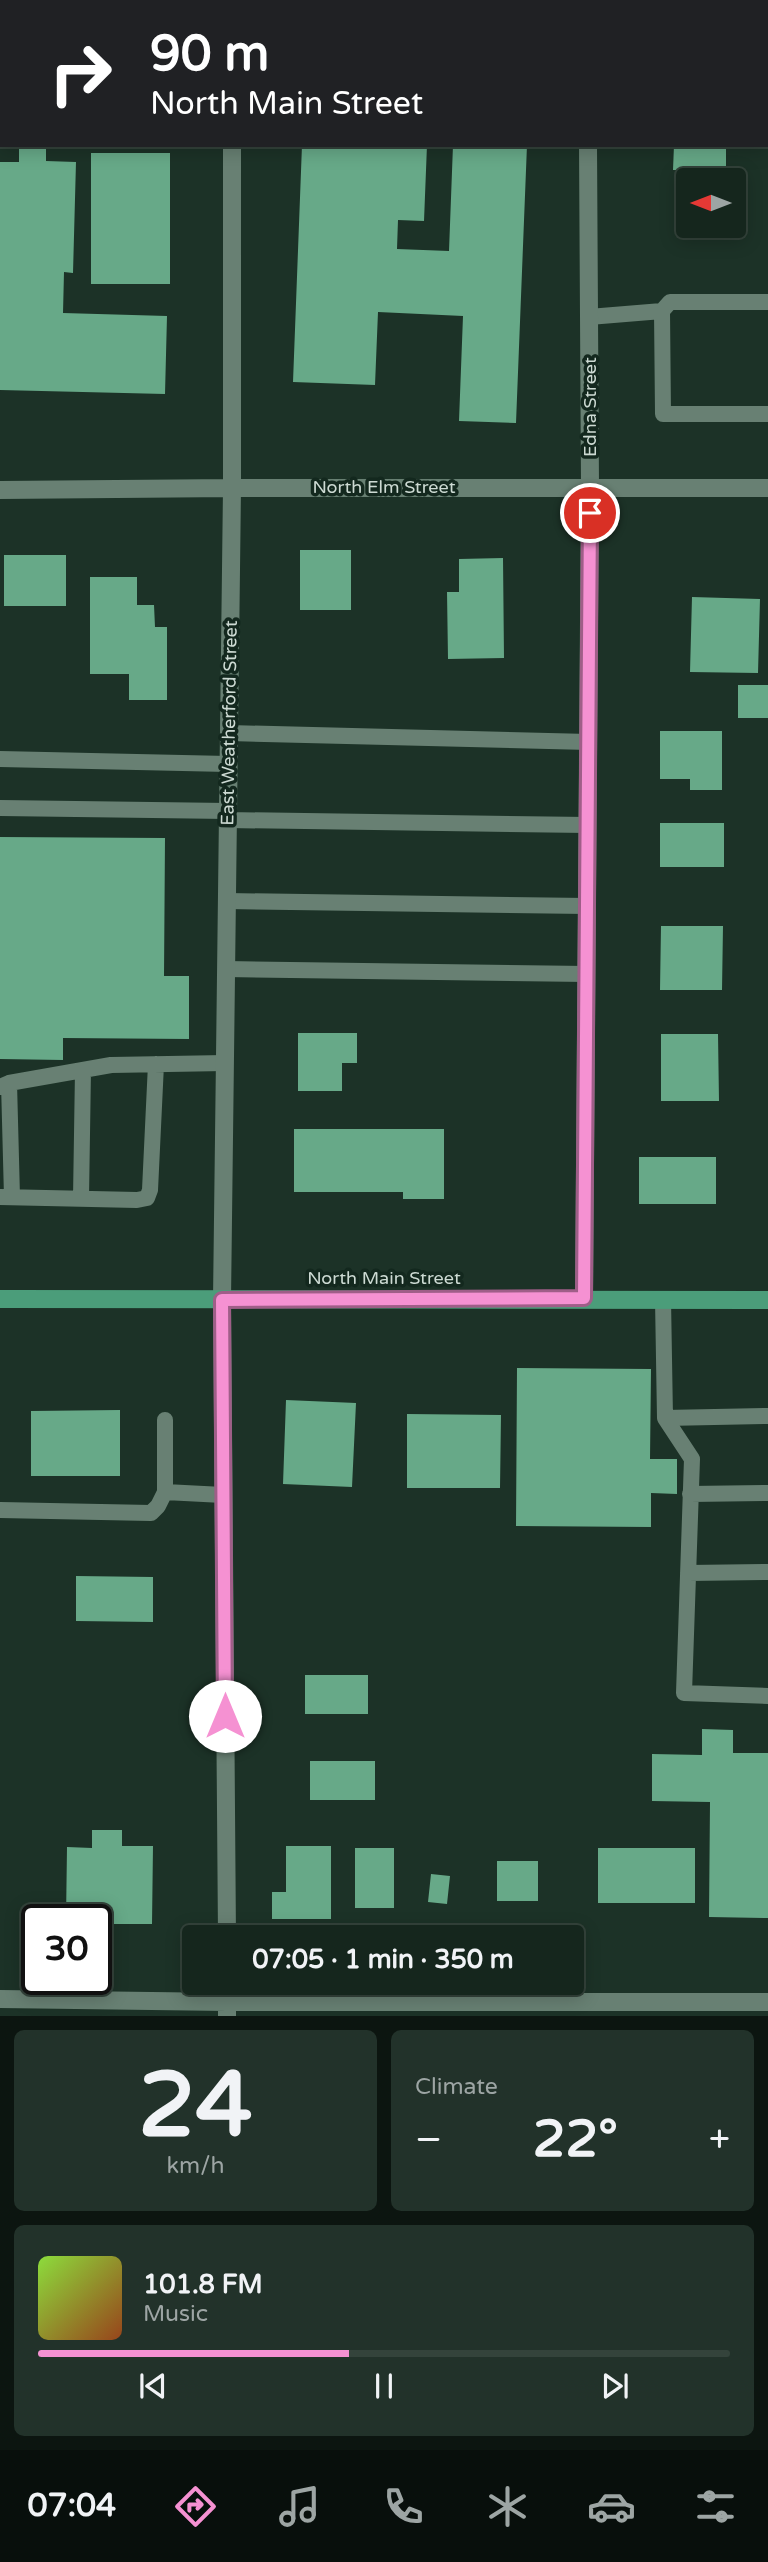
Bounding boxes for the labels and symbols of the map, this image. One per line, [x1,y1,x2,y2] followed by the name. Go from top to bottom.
[676,168,746,238] north arrow
[579,357,601,457] street label: Edna Street
[312,476,456,498] street label: North Elm Street
[560,483,620,543] pin
[216,620,242,826] street label: East Weatherford Street
[307,1267,461,1289] street label: North Main Street
[188,1679,262,1753] position arrow
[21,1904,112,1995] speed limit sign: 30

